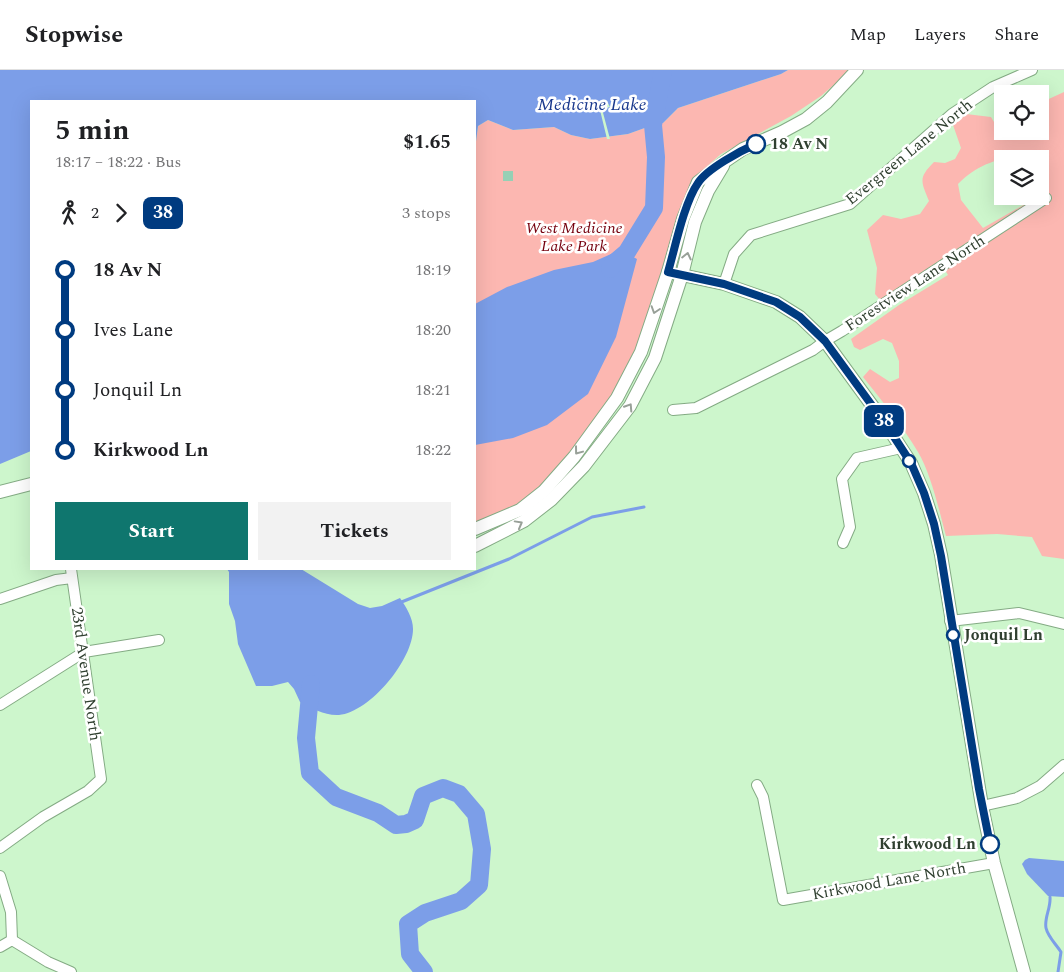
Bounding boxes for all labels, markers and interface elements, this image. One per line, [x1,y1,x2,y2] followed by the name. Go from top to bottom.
[25,17,123,53] text: Stopwise
[850,21,886,48] text: Map
[914,21,966,48] text: Layers
[994,21,1039,48] text: Share
[994,85,1049,205] map controls
[994,85,1049,140] button: locate
[537,91,647,118] water label: Medicine Lake
[840,93,978,211] street label: Evergreen Lane North
[55,109,130,152] text: 5 min
[403,128,451,157] text: $1.65
[770,132,828,156] place label: 18 Av N
[746,134,766,154] marker: 18 Av N
[55,150,181,174] text: 18:17 – 18:22 · Bus
[994,150,1049,205] button: layers
[55,199,83,227] icon: walk
[107,199,135,227] icon: forward
[153,199,173,226] text: 38
[91,201,99,225] text: 2
[402,201,451,225] text: 3 stops
[525,216,623,258] park label: West Medicine Lake Park
[840,229,990,337] street label: Forestview Lane North
[681,251,692,260] one-way arrow
[93,256,162,285] text: 18 Av N
[415,258,451,282] text: 18:19
[650,305,660,313] one-way arrow
[93,316,173,345] text: Ives Lane
[415,318,451,342] text: 18:20
[93,376,182,405] text: Jonquil Ln
[415,378,451,402] text: 18:21
[623,403,632,412] one-way arrow
[862,405,906,437] line badge: 38
[874,407,894,434] text: 38
[93,436,208,465] text: Kirkwood Ln
[415,438,451,462] text: 18:22
[576,445,584,454] one-way arrow
[902,454,916,468] unlabelled marker
[55,502,248,560] button: Start
[258,502,451,560] button: Tickets
[513,520,522,530] one-way arrow
[65,606,107,742] street label: 23rd Avenue North
[964,623,1043,647] place label: Jonquil Ln
[946,628,960,642] marker: Jonquil Ln
[879,832,976,856] place label: Kirkwood Ln
[980,834,1000,854] marker: Kirkwood Ln
[810,856,968,906] street label: Kirkwood Lane North

